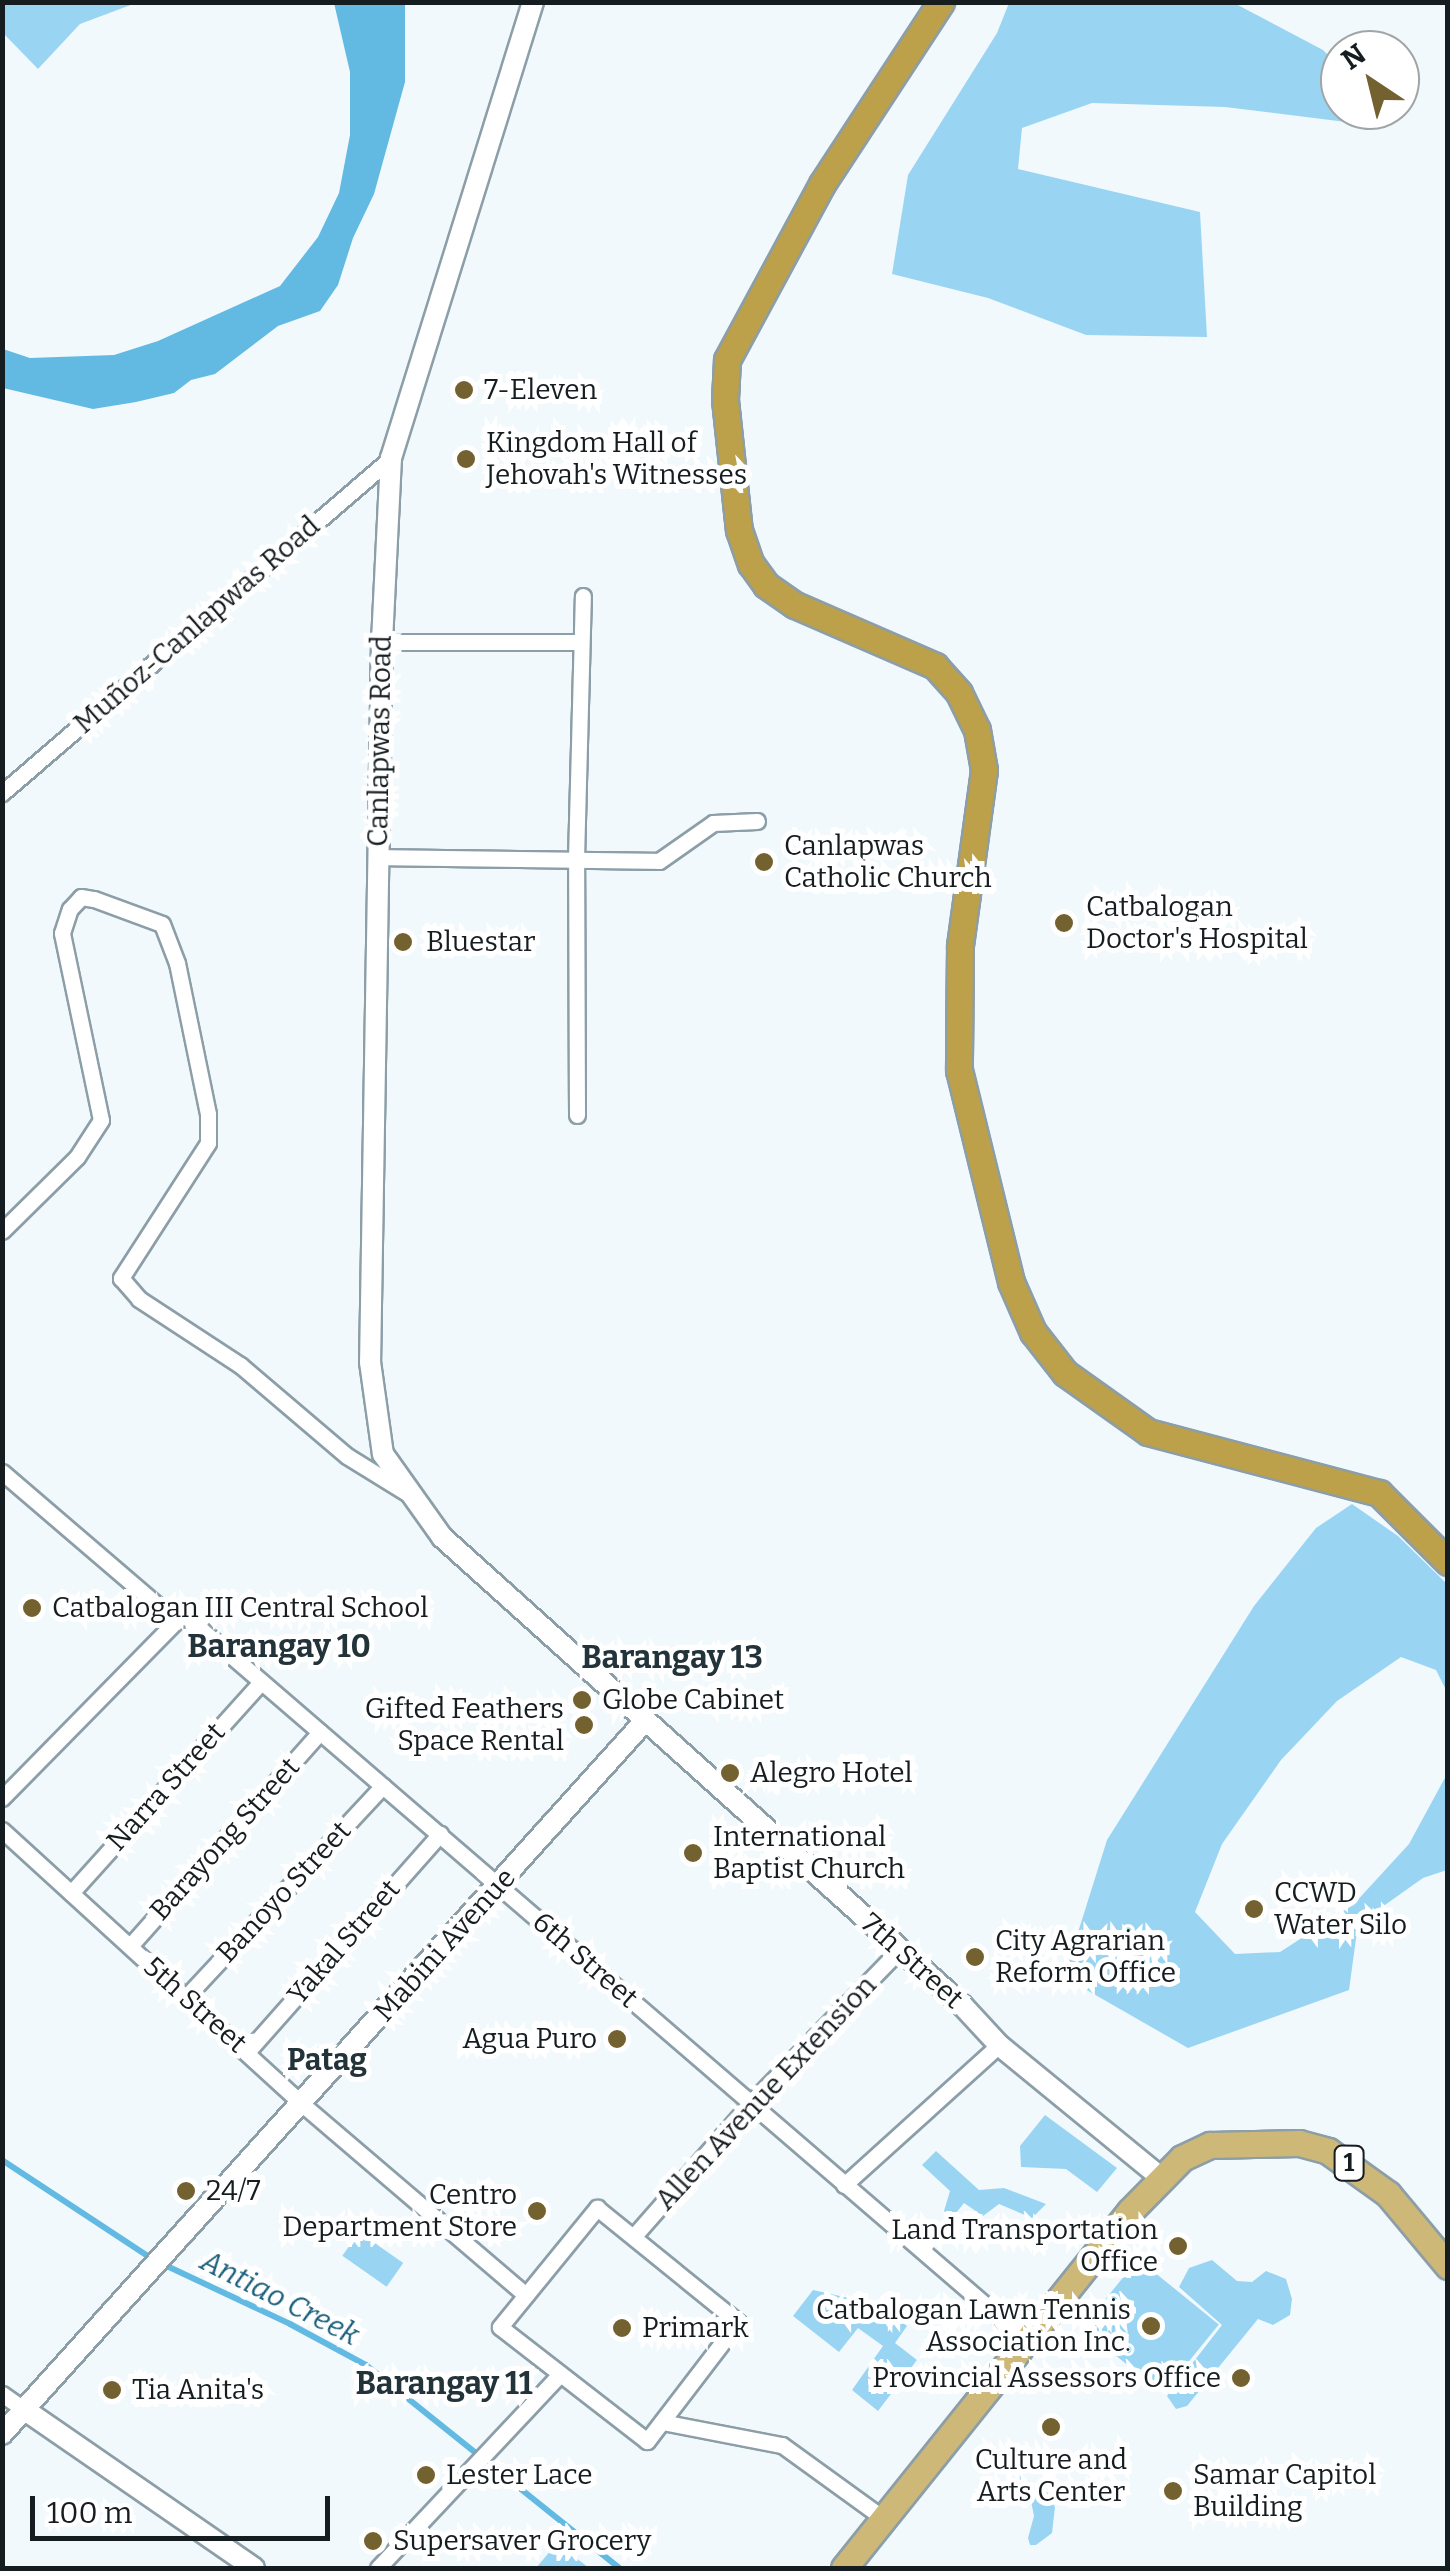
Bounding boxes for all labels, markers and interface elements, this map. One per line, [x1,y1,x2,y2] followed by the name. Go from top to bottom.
[1320,30,1420,130] north arrow
[1335,37,1372,76] text: N
[484,373,597,407] place label: 7-Eleven
[453,379,475,401] marker: 7-Eleven
[486,426,747,492] place label: Kingdom Hall of Jehovah's Witnesses
[455,448,477,470] marker: Kingdom Hall of Jehovah's Witnesses
[67,509,327,741] street label: Muñoz-Canlapwas Road
[361,635,399,847] street label: Canlapwas Road
[784,829,992,895] place label: Canlapwas Catholic Church
[753,851,775,873] marker: Canlapwas Catholic Church
[1086,890,1308,956] place label: Catbalogan Doctor's Hospital
[1051,910,1077,936] marker: Catbalogan Doctor's Hospital
[426,925,535,959] place label: Bluestar
[390,929,416,955] marker: Bluestar
[52,1591,428,1625] place label: Catbalogan III Central School
[21,1597,43,1619] marker: Catbalogan III Central School
[187,1627,371,1665] district label: Barangay 10
[581,1638,763,1676] district label: Barangay 13
[602,1683,784,1717] place label: Globe Cabinet
[571,1689,593,1711] marker: Globe Cabinet
[365,1692,564,1758] place label: Gifted Feathers Space Rental
[573,1714,595,1736] marker: Gifted Feathers Space Rental
[100,1716,232,1858] street label: Narra Street
[143,1751,307,1927] street label: Barayong Street
[750,1756,913,1790] place label: Alegro Hotel
[719,1762,741,1784] marker: Alegro Hotel
[210,1814,358,1970] street label: Banoyo Street
[713,1820,905,1886] place label: International Baptist Church
[682,1842,704,1864] marker: International Baptist Church
[367,1862,523,2028] street label: Mabini Avenue
[281,1873,407,2011] street label: Yakal Street
[1274,1876,1407,1942] place label: CCWD Water Silo
[1243,1898,1265,1920] marker: CCWD Water Silo
[526,1905,644,2015] street label: 6th Street
[854,1906,970,2016] street label: 7th Street
[995,1924,1176,1990] place label: City Agrarian Reform Office
[964,1946,986,1968] marker: City Agrarian Reform Office
[137,1950,253,2060] street label: 5th Street
[649,1969,883,2217] street label: Allen Avenue Extension
[462,2022,597,2056] place label: Agua Puro
[606,2028,628,2050] marker: Agua Puro
[287,2042,367,2078] district label: Patag
[1332,2143,1366,2183] road number: 1
[206,2174,260,2208] place label: 24/7
[282,2178,517,2244] place label: Centro Department Store
[175,2180,197,2202] marker: 24/7
[526,2200,548,2222] marker: Centro Department Store
[891,2213,1158,2279] place label: Land Transportation Office
[1167,2235,1189,2257] marker: Land Transportation Office
[195,2243,365,2353] water label: Antiao Creek
[816,2293,1131,2359] place label: Catbalogan Lawn Tennis Association Inc.
[642,2311,749,2345] place label: Primark
[1140,2315,1162,2337] marker: Catbalogan Lawn Tennis Association Inc.
[611,2317,633,2339] marker: Primark
[872,2361,1221,2395] place label: Provincial Assessors Office
[355,2364,533,2402] district label: Barangay 11
[1230,2367,1252,2389] marker: Provincial Assessors Office
[132,2373,264,2407] place label: Tia Anita's
[101,2379,123,2401] marker: Tia Anita's
[1040,2416,1062,2438] marker: Culture and Arts Center
[975,2443,1127,2509] place label: Culture and Arts Center
[446,2458,592,2492] place label: Lester Lace
[1193,2458,1376,2524] place label: Samar Capitol Building
[415,2464,437,2486] marker: Lester Lace
[35,2476,335,2538] scale bar
[1162,2480,1184,2502] marker: Samar Capitol Building
[47,2495,132,2531] text: 100 m
[393,2524,651,2558] place label: Supersaver Grocery
[362,2530,384,2552] marker: Supersaver Grocery

